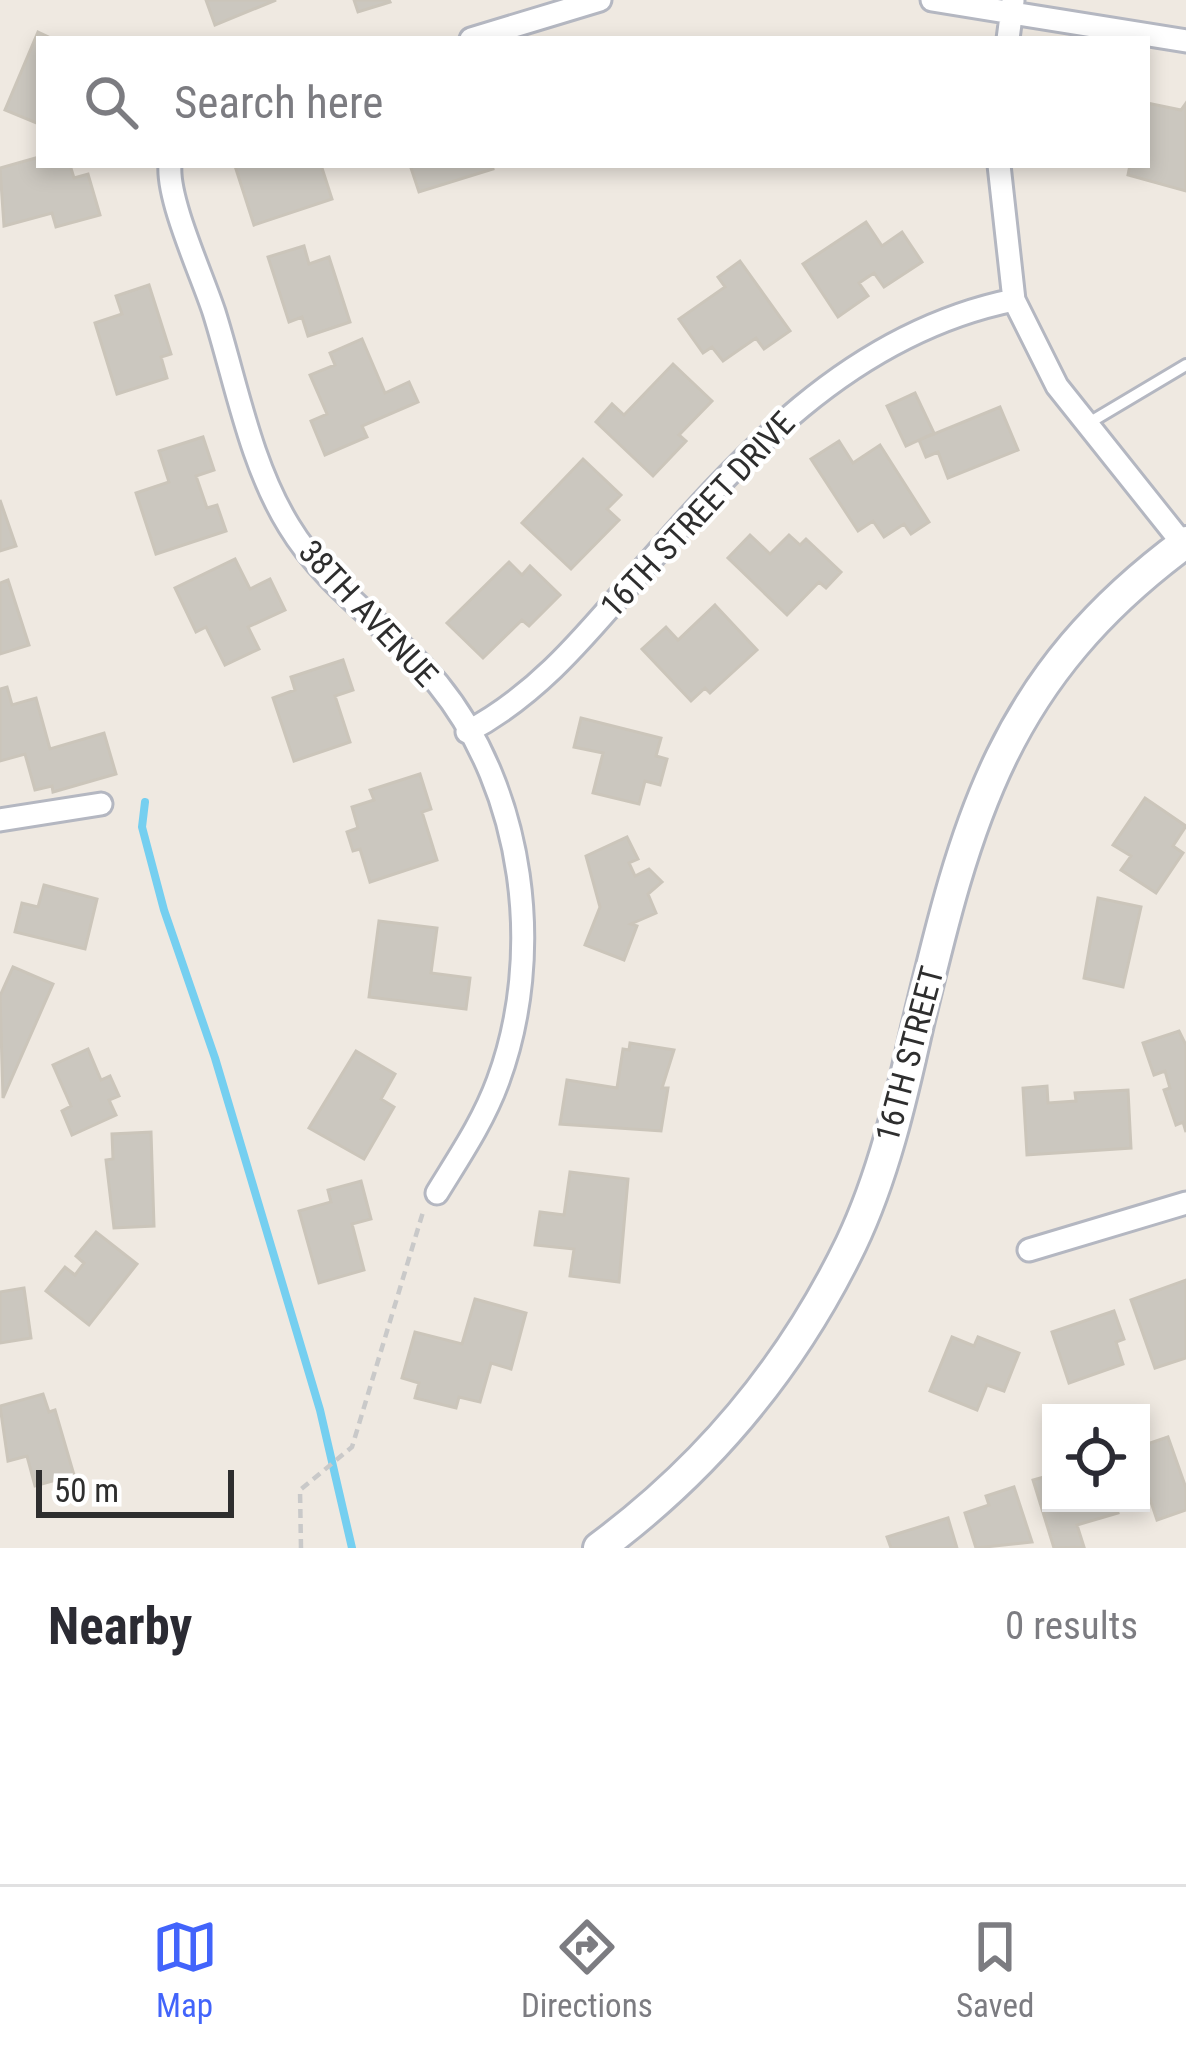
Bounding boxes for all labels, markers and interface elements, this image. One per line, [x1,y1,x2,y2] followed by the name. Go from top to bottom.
[36,36,1150,168] search box
[78,69,144,135] icon: search
[174,76,383,129] text: Search here
[592,404,802,625] street label: 16TH STREET DRIVE
[291,532,446,695] street label: 38TH AVENUE
[867,962,952,1146] street label: 16TH STREET
[1042,1404,1150,1512] map controls
[1042,1404,1150,1512] button: locate
[36,1464,234,1517] scale bar
[54,1471,119,1510] text: 50 m
[48,1597,192,1656] text: Nearby
[1005,1603,1138,1649] text: 0 results
[152,1914,218,2025] tab: Map
[521,1914,653,2025] tab: Directions
[956,1914,1034,2025] tab: Saved

